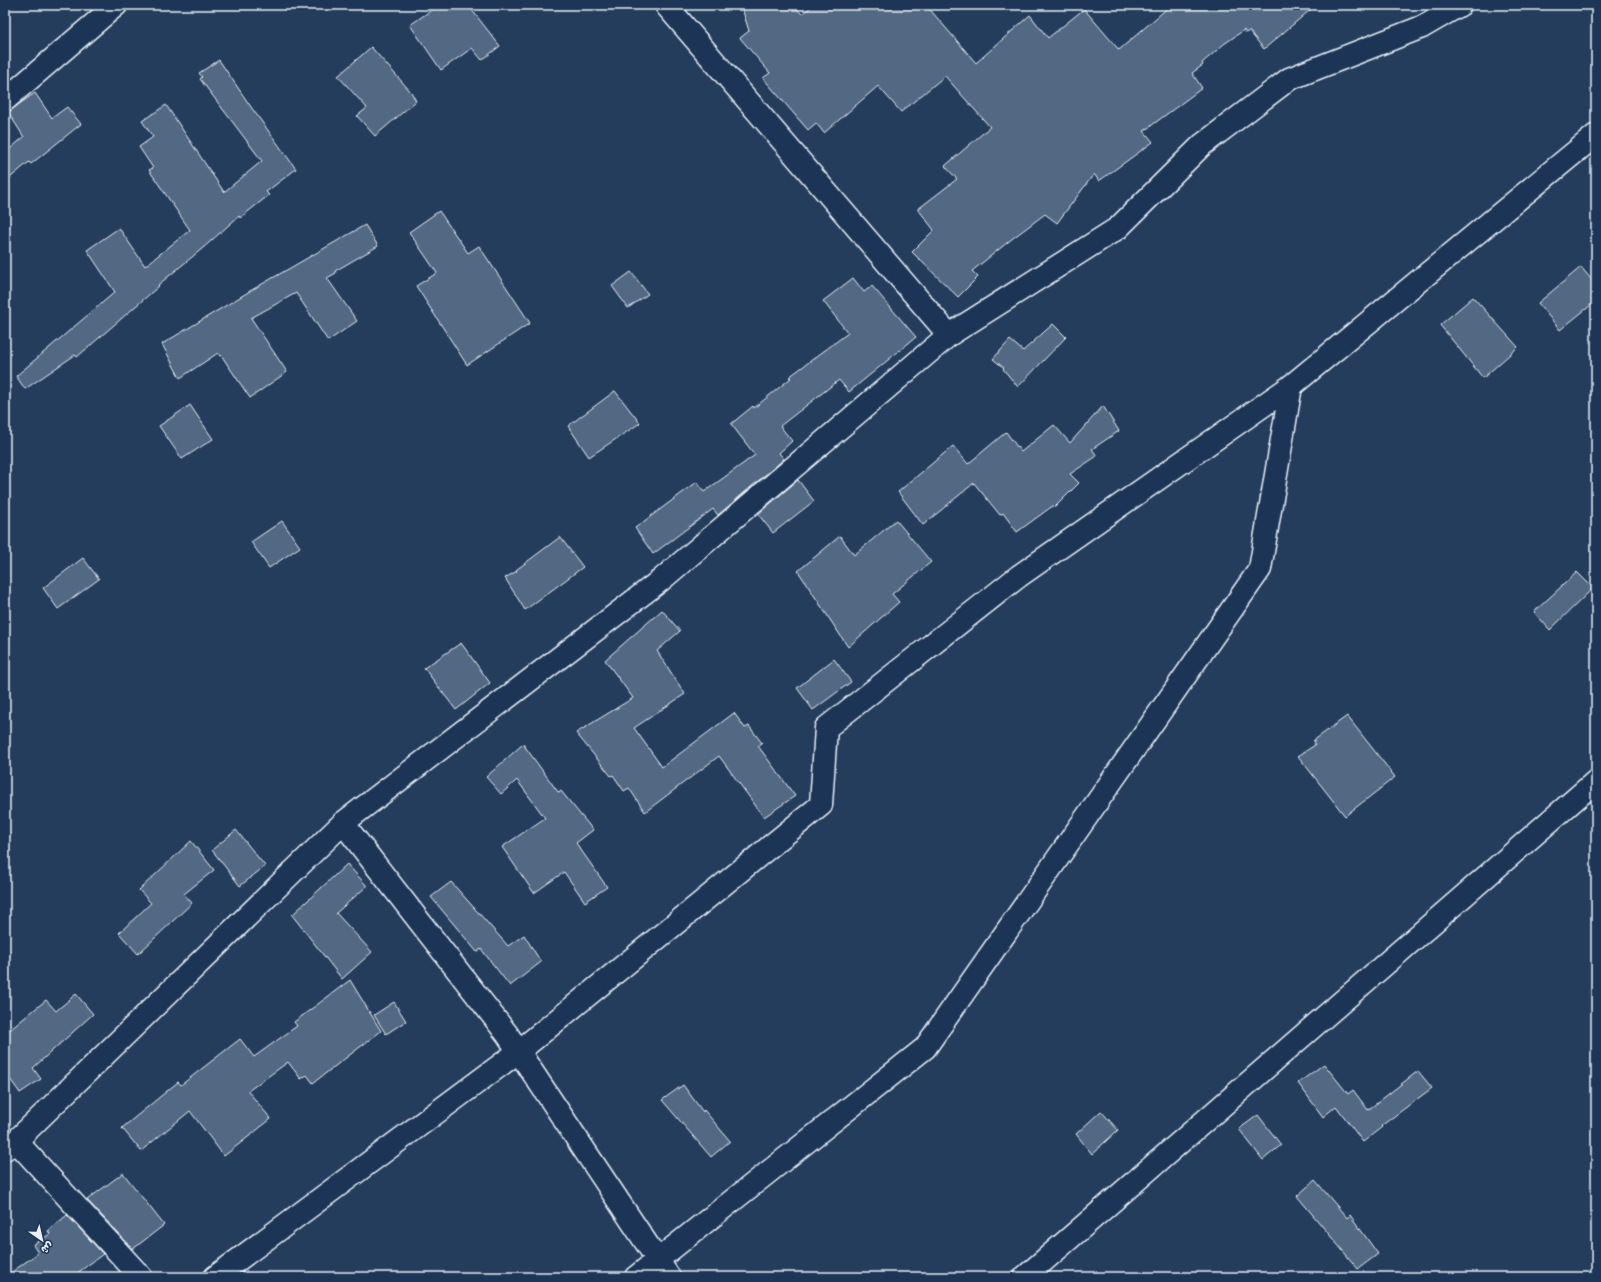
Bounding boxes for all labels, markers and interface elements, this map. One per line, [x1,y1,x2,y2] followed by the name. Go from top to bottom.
[22,1220,62,1260] north arrow
[39,1239,57,1257] text: ش

